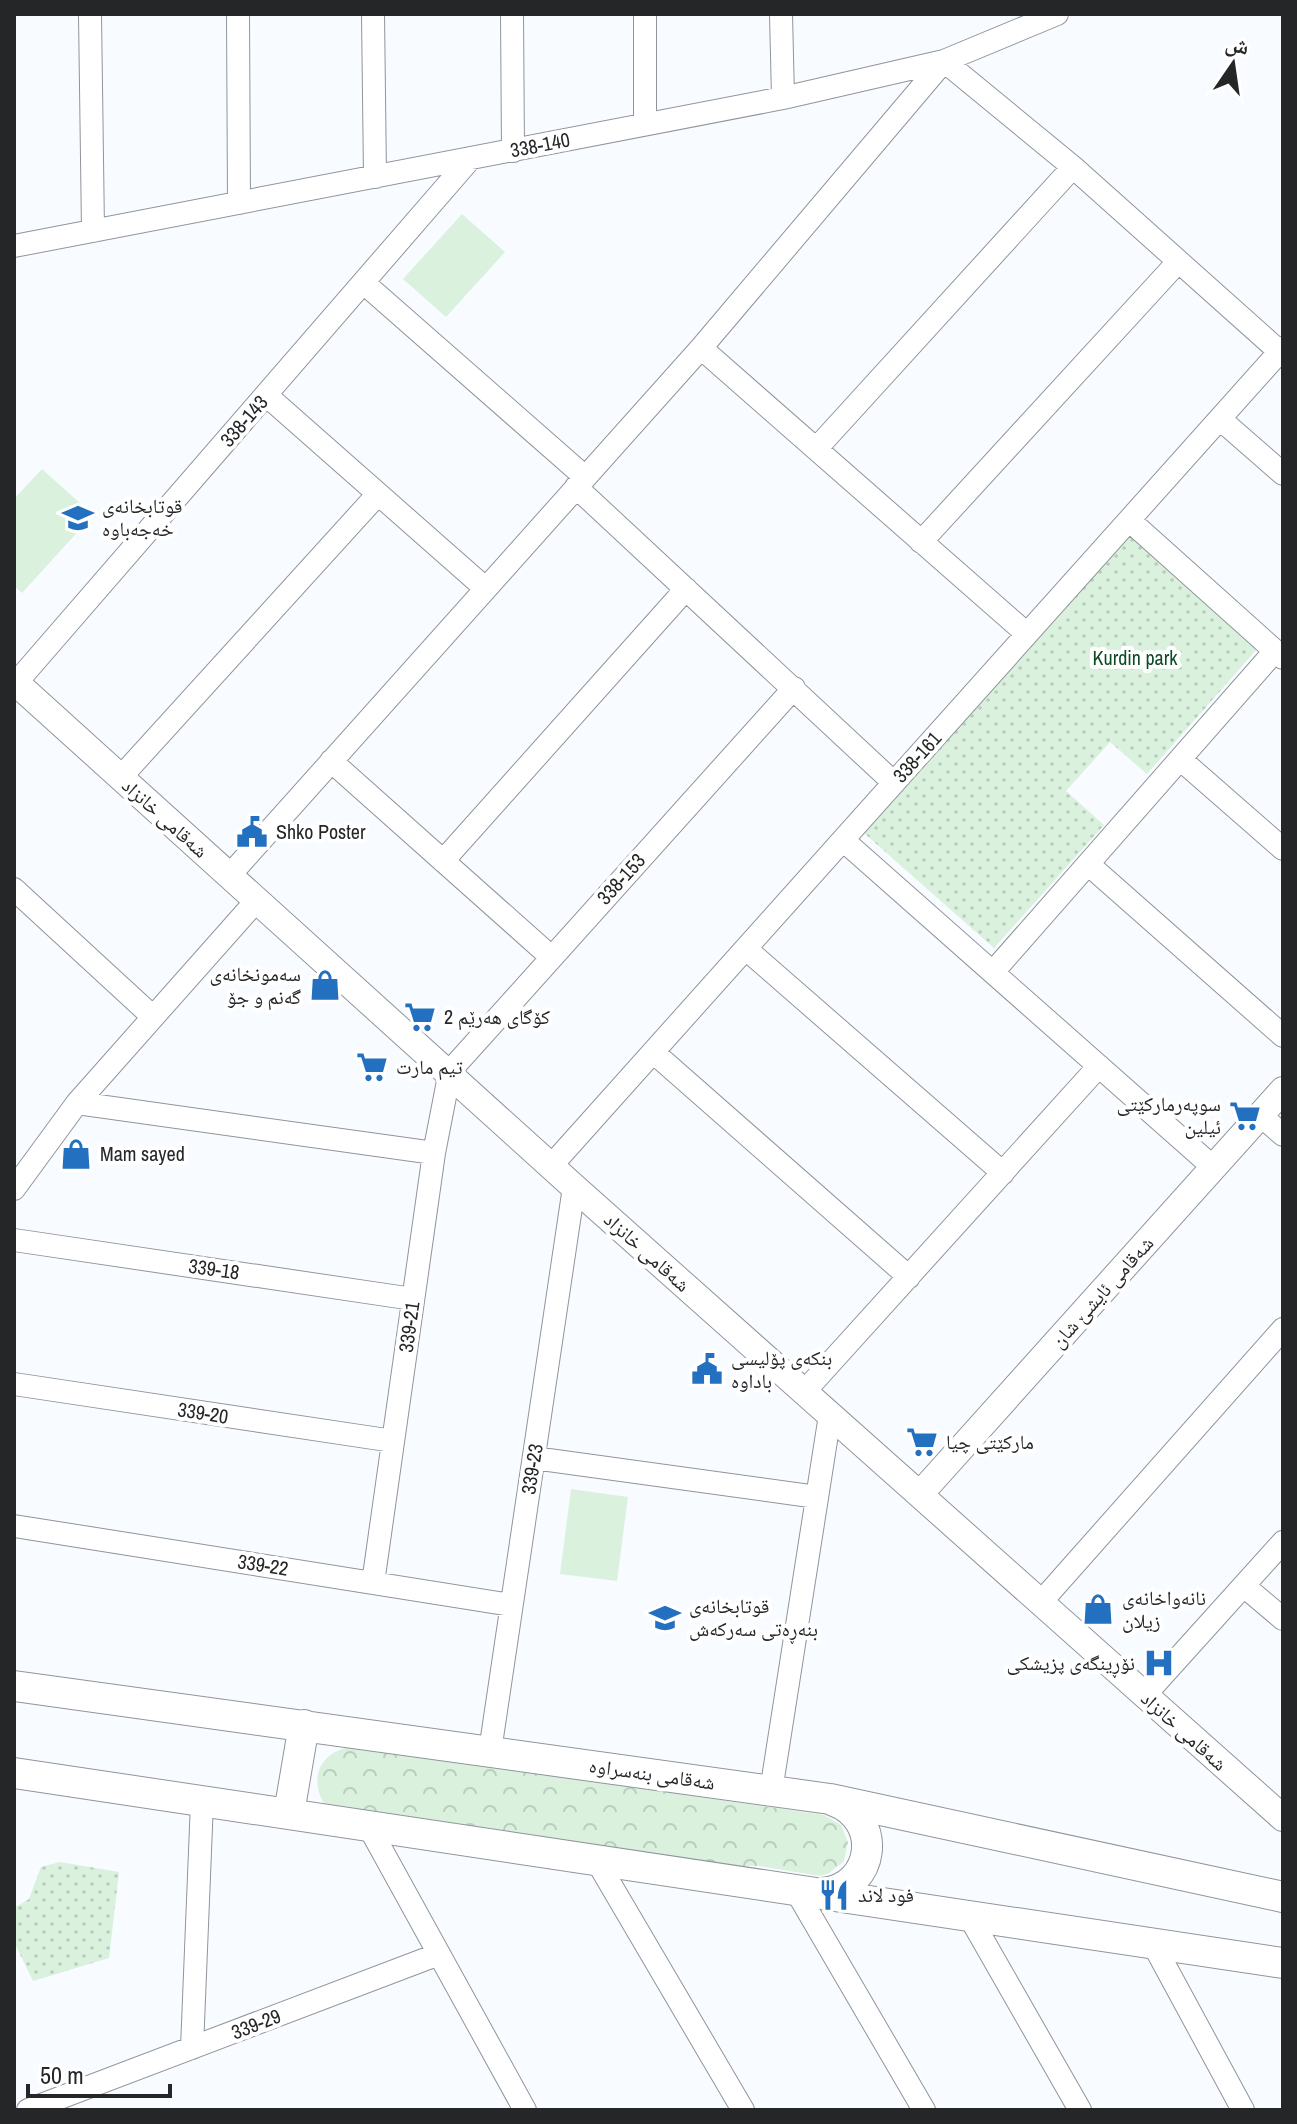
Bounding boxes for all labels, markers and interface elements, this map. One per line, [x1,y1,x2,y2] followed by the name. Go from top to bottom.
[1193,24,1273,104] north arrow
[1223,27,1252,62] text: ش
[508,126,572,164] street label: 338-140
[214,389,274,452] street label: 338-143
[102,492,182,542] place label: قوتابخانەی خەجەباوە
[61,501,95,535] school or university icon: قوتابخانەی خەجەباوە
[1093,644,1178,671] park label: Kurdin park
[886,725,947,788] street label: 338-161
[116,772,214,864] street label: شەقامی خانزاد
[235,815,269,849] public building icon: Shko Poster
[276,818,366,845] place label: Shko Poster
[590,847,651,910] street label: 338-153
[210,960,301,1011] place label: سەمونخانەی گەنم و جۆ
[308,968,342,1002] shop icon: سەمونخانەی گەنم و جۆ
[403,1000,437,1034] supermarket icon: کۆگای هەرێم 2
[444,1003,550,1031] place label: کۆگای هەرێم 2
[355,1050,389,1084] supermarket icon: تيم مارت
[396,1053,463,1081] place label: تيم مارت
[1117,1090,1221,1140] place label: سوپەرمارکێتی ئیلین
[1228,1099,1262,1133] supermarket icon: سوپەرمارکێتی ئیلین
[59,1137,93,1171] shop icon: Mam sayed
[100,1140,185,1167] place label: Mam sayed
[598,1206,696,1298] street label: شەقامی خانزاد
[1044,1230,1159,1353] street label: شەقامی ئایشێ شان
[187,1252,241,1285] street label: 339-18
[392,1300,425,1354] street label: 339-21
[731,1344,832,1394] place label: بنکەی پۆلیسی باداوە
[690,1352,724,1386] public building icon: بنکەی پۆلیسی باداوە
[176,1395,230,1430] street label: 339-20
[905,1425,939,1459] supermarket icon: مارکێتی چیا
[946,1428,1034,1455] place label: مارکێتی چیا
[514,1442,549,1496] street label: 339-23
[236,1547,290,1582] street label: 339-22
[1122,1584,1206,1634] place label: نانەواخانەی زیلان
[689,1592,818,1645] place label: قوتابخانەی بنەڕەتی سەرکەش
[1081,1592,1115,1626] shop icon: نانەواخانەی زیلان
[648,1601,682,1635] school or university icon: قوتابخانەی بنەڕەتی سەرکەش
[1142,1646,1176,1680] hospital icon: نۆڕینگەی پزیشکی
[1007,1649,1135,1679] place label: نۆڕینگەی پزیشکی
[1135,1685,1233,1777] street label: شەقامی خانزاد
[587,1751,717,1796] street label: شەقامی بنەسراوە
[817,1878,851,1912] restaurant icon: فود لاند
[858,1881,914,1908] place label: فود لاند
[227,2002,284,2045] street label: 339-29
[28,2048,170,2098] scale bar
[40,2059,84,2091] text: 50 m

